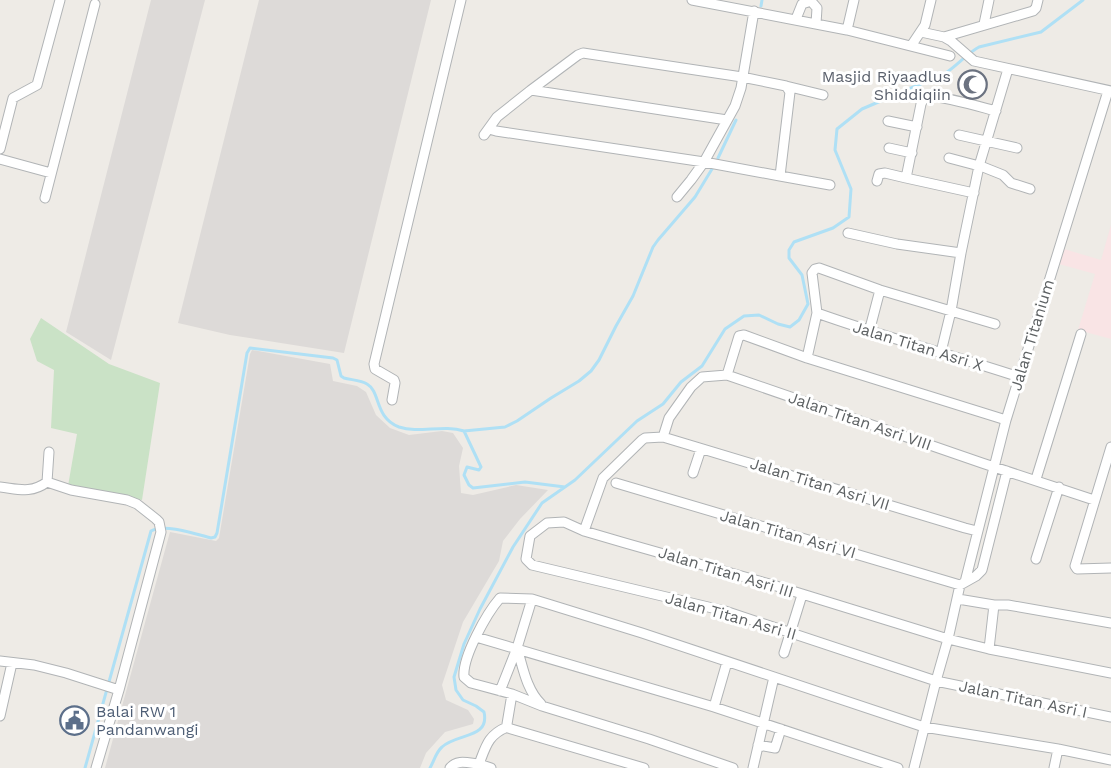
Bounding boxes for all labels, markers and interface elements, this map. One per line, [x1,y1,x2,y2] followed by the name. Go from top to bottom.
[822,67,951,104] place label: Masjid Riyaadlus Shiddiqiin
[956,69,988,101] mosque icon: Masjid Riyaadlus Shiddiqiin
[1006,277,1058,393] street label: Jalan Titanium
[850,317,986,375] street label: Jalan Titan Asri X
[786,388,934,454] street label: Jalan Titan Asri VIII
[748,454,892,514] street label: Jalan Titan Asri VII
[718,505,858,563] street label: Jalan Titan Asri VI
[656,542,796,602] street label: Jalan Titan Asri III
[663,588,799,644] street label: Jalan Titan Asri II
[957,676,1089,722] street label: Jalan Titan Asri I
[96,702,199,739] place label: Balai RW 1 Pandanwangi
[59,704,91,736] public building icon: Balai RW 1 Pandanwangi

